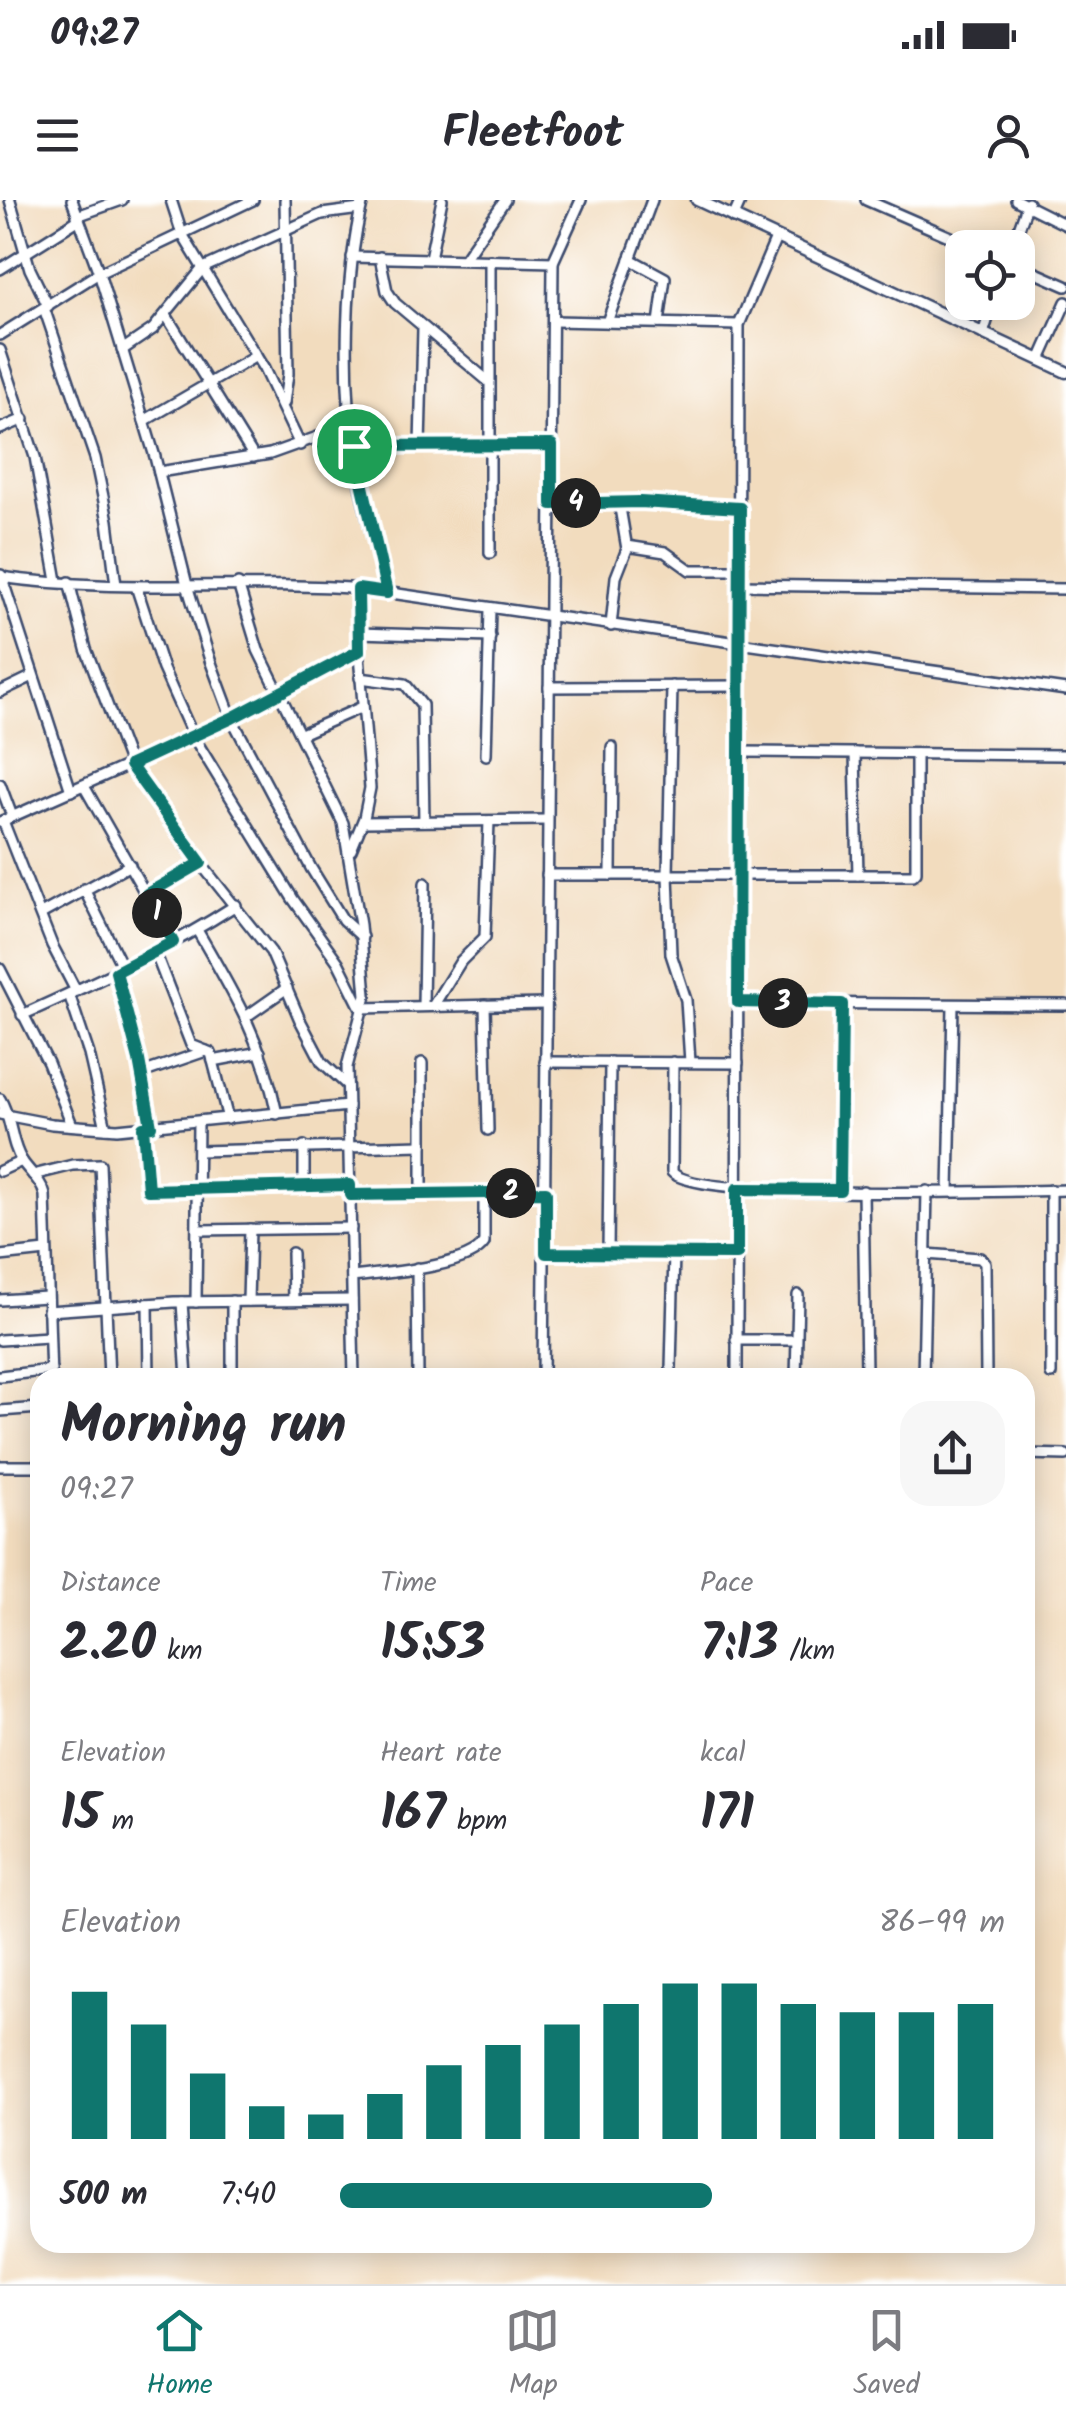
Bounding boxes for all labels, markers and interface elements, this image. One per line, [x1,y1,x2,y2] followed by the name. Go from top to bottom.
[50,5,138,65] text: 09:27
[442,99,624,171] text: Fleetfoot
[30,108,85,163] icon: menu
[981,108,1036,163] icon: person
[945,230,1035,320] map controls
[945,230,1035,320] button: locate
[312,404,397,489] pin
[327,419,382,474] icon: arrive
[551,478,601,528] pin: 4
[568,480,584,525] text: 4
[132,888,182,938] pin: 1
[153,890,161,935] text: 1
[758,978,808,1028] pin: 3
[775,980,791,1025] text: 3
[486,1168,536,1218] pin: 2
[503,1170,519,1215] text: 2
[60,1384,347,1471] text: Morning run
[900,1401,1005,1506] button: share
[60,1465,133,1516] text: 09:27
[60,1561,161,1606] text: Distance
[380,1561,437,1606] text: Time
[700,1561,753,1606] text: Pace
[60,1606,156,1686] text: 2.20
[380,1606,485,1686] text: 15:53
[700,1606,778,1686] text: 7:13
[156,1629,202,1674] text: km
[778,1629,835,1674] text: /km
[60,1731,166,1776] text: Elevation
[380,1731,502,1776] text: Heart rate
[700,1731,746,1776] text: kcal
[60,1776,100,1856] text: 15
[380,1776,446,1856] text: 167
[700,1776,754,1856] text: 171
[100,1799,134,1844] text: m
[446,1799,507,1844] text: bpm
[60,1898,181,1949] text: Elevation
[879,1898,1005,1949] text: 86–99 m
[60,2170,148,2221] text: 500 m
[220,2170,276,2221] text: 7:40
[146,2303,213,2408] tab: Home
[505,2303,560,2408] tab: Map
[853,2303,920,2408] tab: Saved

